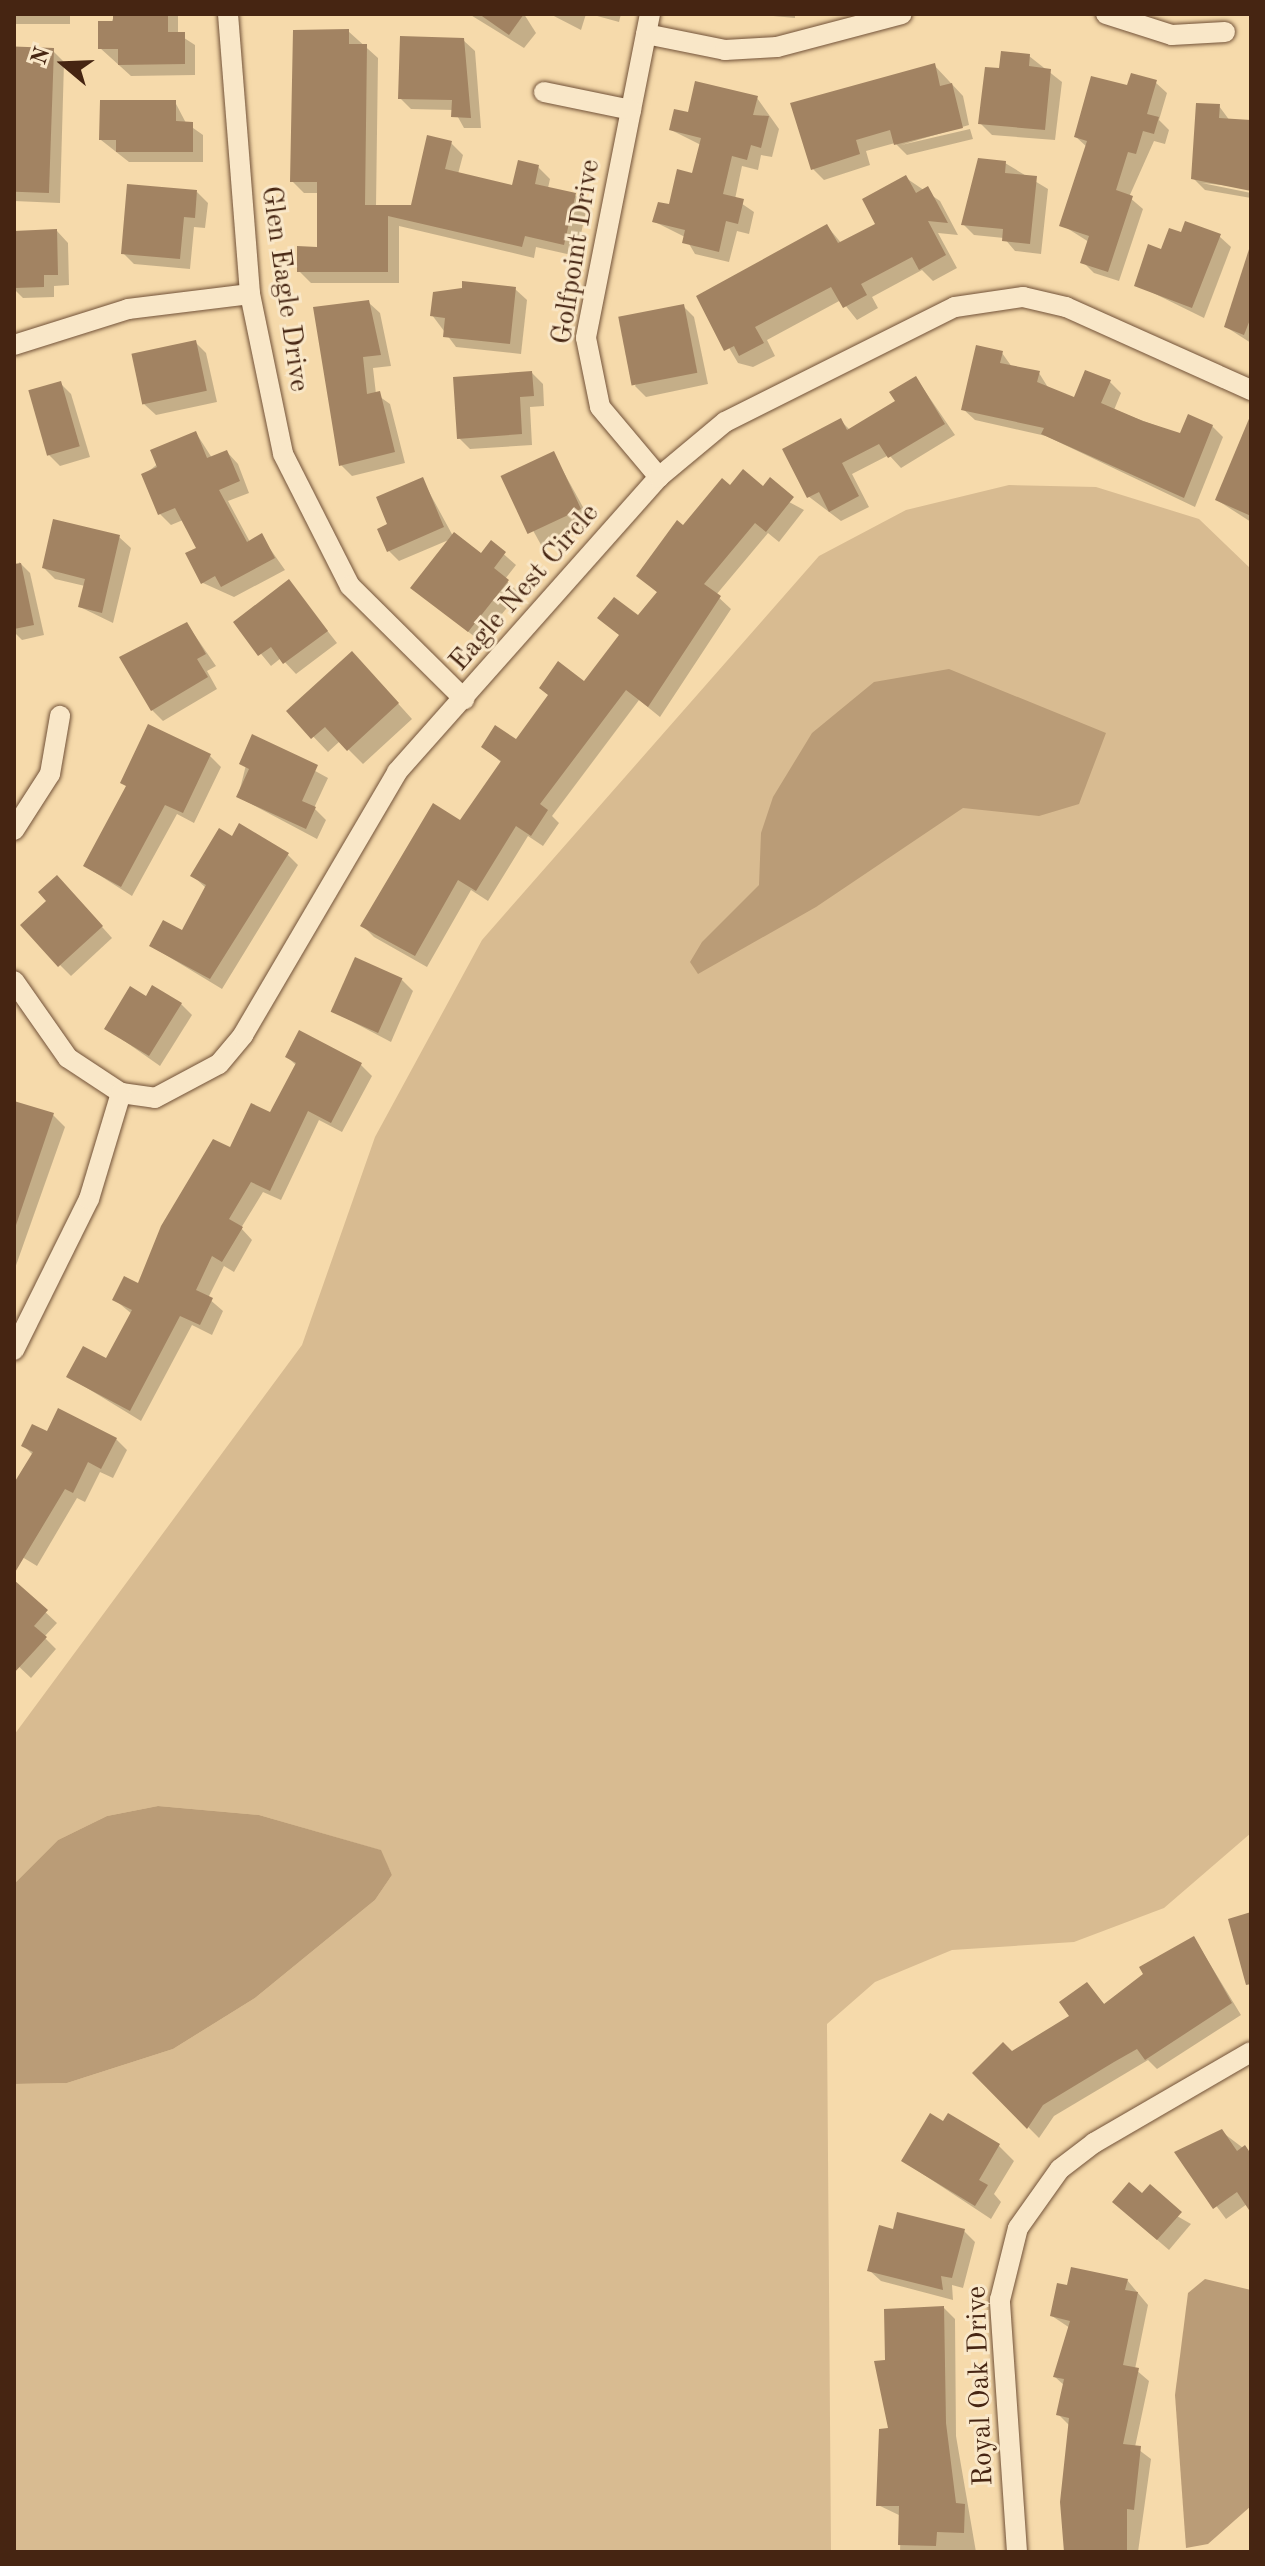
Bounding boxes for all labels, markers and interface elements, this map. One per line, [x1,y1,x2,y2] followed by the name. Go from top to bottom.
[24,24,104,104] north arrow
[28,45,54,68] text: N
[546,157,608,347] street label: Golfpoint Drive
[253,184,315,394] street label: Glen Eagle Drive
[443,497,607,679] street label: Eagle Nest Circle
[961,2285,1001,2487] street label: Royal Oak Drive

